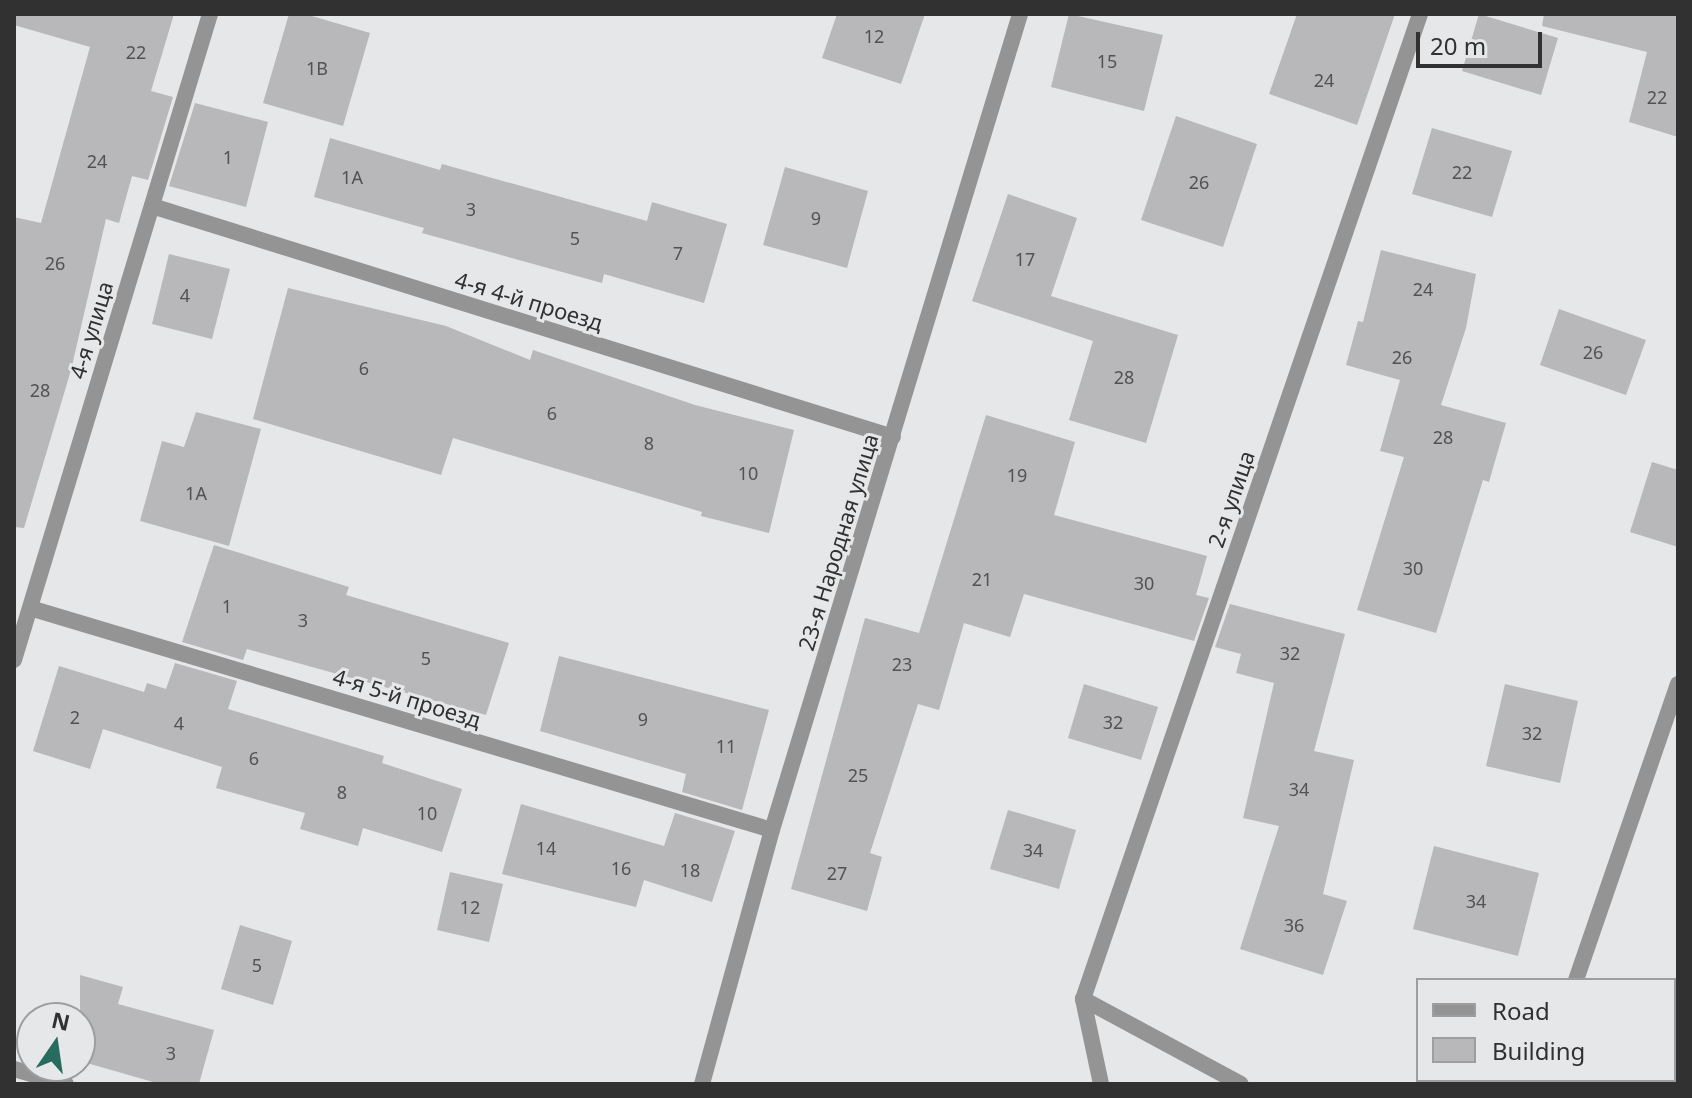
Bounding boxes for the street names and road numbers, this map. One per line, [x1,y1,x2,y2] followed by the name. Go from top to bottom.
[452,266,606,336] street label: 4-я 4-й проезд
[64,278,118,382] street label: 4-я улица
[792,430,884,654] street label: 23-я Народная улица
[1202,447,1260,551] street label: 2-я улица
[330,663,484,733] street label: 4-я 5-й проезд

